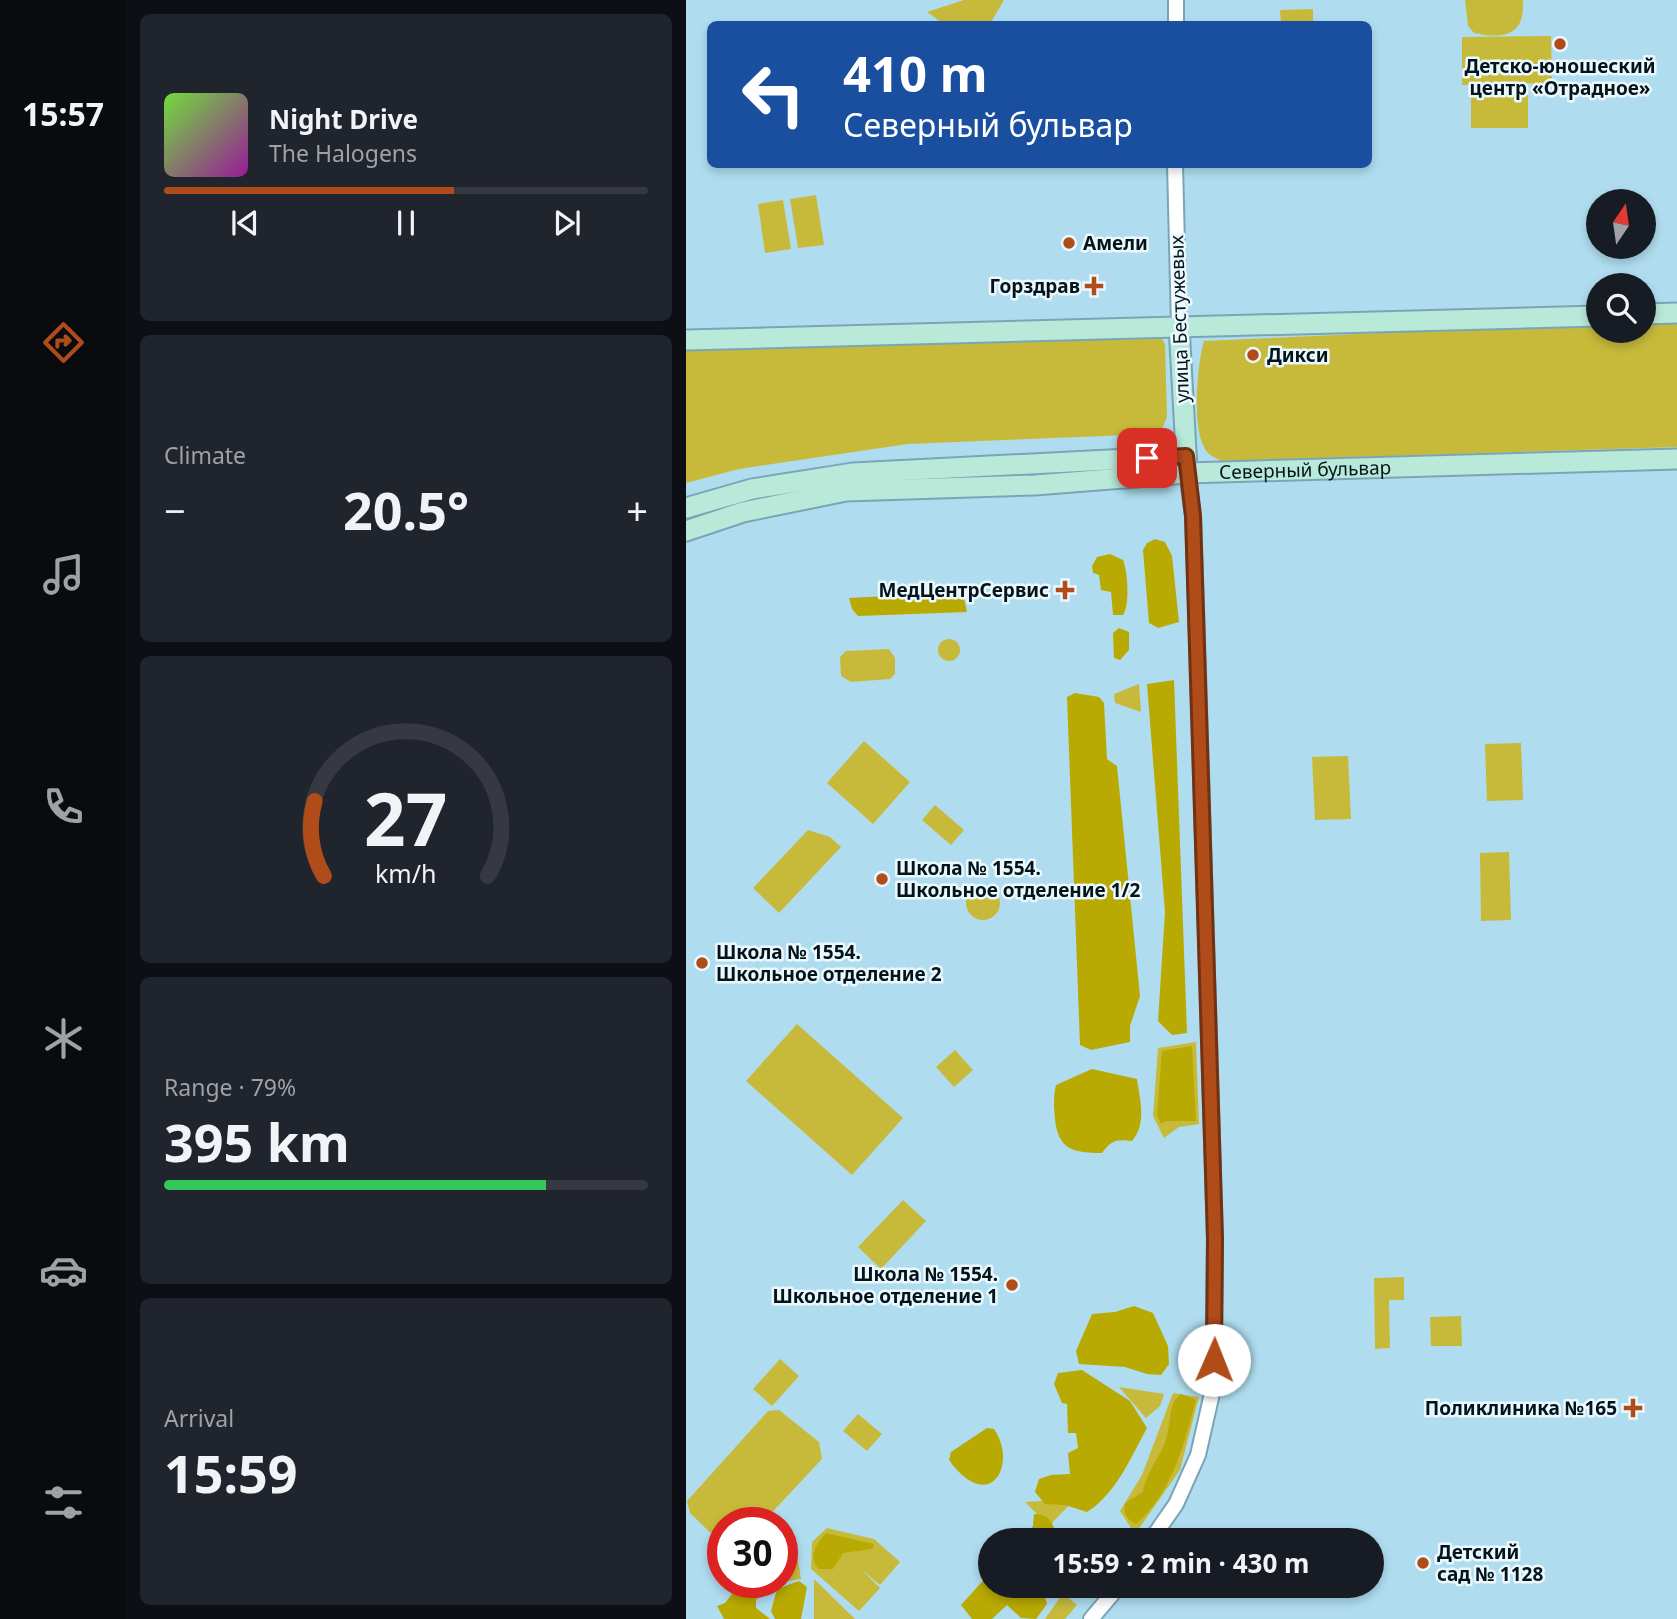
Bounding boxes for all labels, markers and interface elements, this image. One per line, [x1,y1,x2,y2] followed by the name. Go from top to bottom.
[1552,36,1568,52] marker: Детско-юношеский центр «Отрадное»
[843,40,988,106] text: 410 m
[728,49,819,140] icon: left
[1464,53,1656,101] place label: Детско-юношеский центр «Отрадное»
[22,92,104,135] text: 15:57
[269,101,418,137] text: Night Drive
[843,103,1133,146] text: Северный бульвар
[269,137,417,169] text: The Halogens
[1586,189,1656,259] north arrow
[1586,189,1656,343] map controls
[226,204,264,242] icon: previous
[387,204,425,242] icon: pause
[548,204,586,242] icon: next
[1083,230,1148,256] place label: Амели
[1163,234,1195,403] street label: улица Бестужевых
[1061,235,1077,251] marker: Амели
[990,273,1080,299] place label: Горздрав
[1586,273,1656,343] button: search
[1086,278,1102,294] marker: Горздрав
[39,318,88,367] icon: directions
[1267,342,1329,368] place label: Дикси
[1245,347,1261,363] marker: Дикси
[1117,428,1177,488] pin
[164,439,246,471] text: Climate
[1128,439,1166,477] icon: arrive
[1219,454,1392,485] street label: Северный бульвар
[343,474,469,545] text: 20.5°
[164,484,186,536] text: −
[626,484,648,536] text: +
[39,550,88,599] icon: music
[879,577,1049,603] place label: МедЦентрСервис
[1055,580,1075,600] marker: МедЦентрСервис
[364,768,448,867] text: 27
[39,782,88,831] icon: phone
[375,855,437,889] text: km/h
[896,855,1140,903] place label: Школа № 1554. Школьное отделение 1/2
[874,871,890,887] marker: Школа № 1554. Школьное отделение 1/2
[716,939,942,987] place label: Школа № 1554. Школьное отделение 2
[694,955,710,971] marker: Школа № 1554. Школьное отделение 2
[39,1014,88,1063] icon: climate
[164,1071,296,1103] text: Range · 79%
[164,1106,350,1177] text: 395 km
[39,1246,88,1295] icon: car
[772,1261,998,1309] place label: Школа № 1554. Школьное отделение 1
[1004,1277,1020,1293] marker: Школа № 1554. Школьное отделение 1
[1177,1323,1251,1397] position arrow
[1425,1395,1617,1421] place label: Поликлиника №165
[1623,1398,1643,1418] marker: Поликлиника №165
[164,1402,234,1434] text: Arrival
[164,1437,298,1508] text: 15:59
[39,1478,88,1527] icon: filters
[707,1507,798,1598] speed limit sign: 30
[1437,1539,1543,1587] place label: Детский сад № 1128
[1053,1545,1309,1581] text: 15:59 · 2 min · 430 m
[1415,1555,1431,1571] marker: Детский сад № 1128

